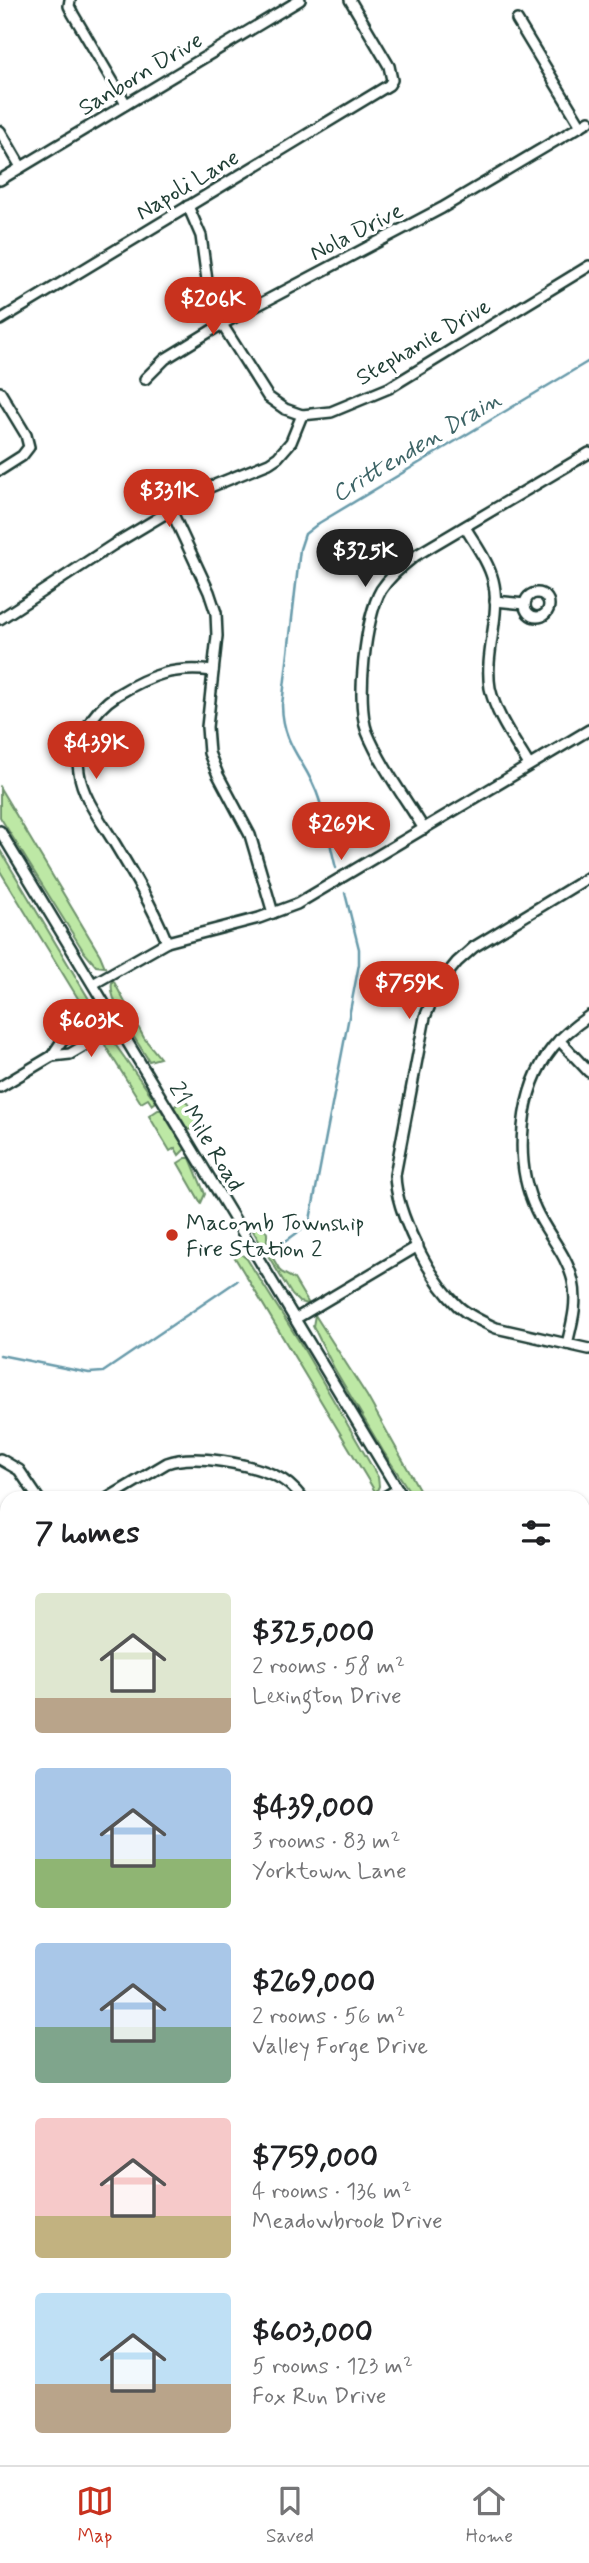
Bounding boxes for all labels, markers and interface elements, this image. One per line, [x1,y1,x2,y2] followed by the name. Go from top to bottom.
[73,26,209,124] street label: Sanborn Drive
[131,143,245,228] street label: Napoli Lane
[305,196,409,269] street label: Nola Drive
[164,278,262,337] pin: $206K
[180,285,246,315] text: $206K
[351,292,497,394] street label: Stephanie Drive
[326,384,507,510] water label: Crittenden Drain
[120,470,218,529] pin: $331K
[140,477,198,507] text: $331K
[316,530,414,589] pin: $325K
[332,537,398,567] text: $325K
[47,722,145,781] pin: $439K
[64,729,128,759] text: $439K
[292,802,390,862] pin: $269K
[308,810,374,840] text: $269K
[360,962,458,1021] pin: $759K
[375,969,443,999] text: $759K
[42,1000,140,1059] pin: $603K
[59,1007,123,1037] text: $603K
[161,1077,250,1197] street label: 21 Mile Road
[186,1209,365,1265] place label: Macomb Township Fire Station 2
[164,1227,180,1243] marker: Macomb Township Fire Station 2
[35,1514,140,1553] text: 7 homes
[517,1514,555,1552] icon: filters
[252,1613,374,1652] text: $325,000
[91,1621,175,1705] icon: home
[252,1652,405,1682] text: 2 rooms · 58 m²
[252,1682,402,1712] text: Lexington Drive
[252,1788,374,1827] text: $439,000
[91,1796,175,1880] icon: home
[252,1827,400,1857] text: 3 rooms · 83 m²
[252,1857,407,1887] text: Yorktown Lane
[252,1963,375,2002] text: $269,000
[91,1971,175,2055] icon: home
[252,2002,405,2032] text: 2 rooms · 56 m²
[252,2032,428,2062] text: Valley Forge Drive
[252,2138,378,2177] text: $759,000
[91,2146,175,2230] icon: home
[252,2177,412,2207] text: 4 rooms · 136 m²
[252,2207,443,2237] text: Meadowbrook Drive
[252,2313,373,2352] text: $603,000
[91,2321,175,2405] icon: home
[252,2352,413,2382] text: 5 rooms · 123 m²
[252,2382,386,2412] text: Fox Run Drive
[76,2482,114,2549] tab: Map
[266,2482,314,2549] tab: Saved
[466,2482,513,2549] tab: Home

